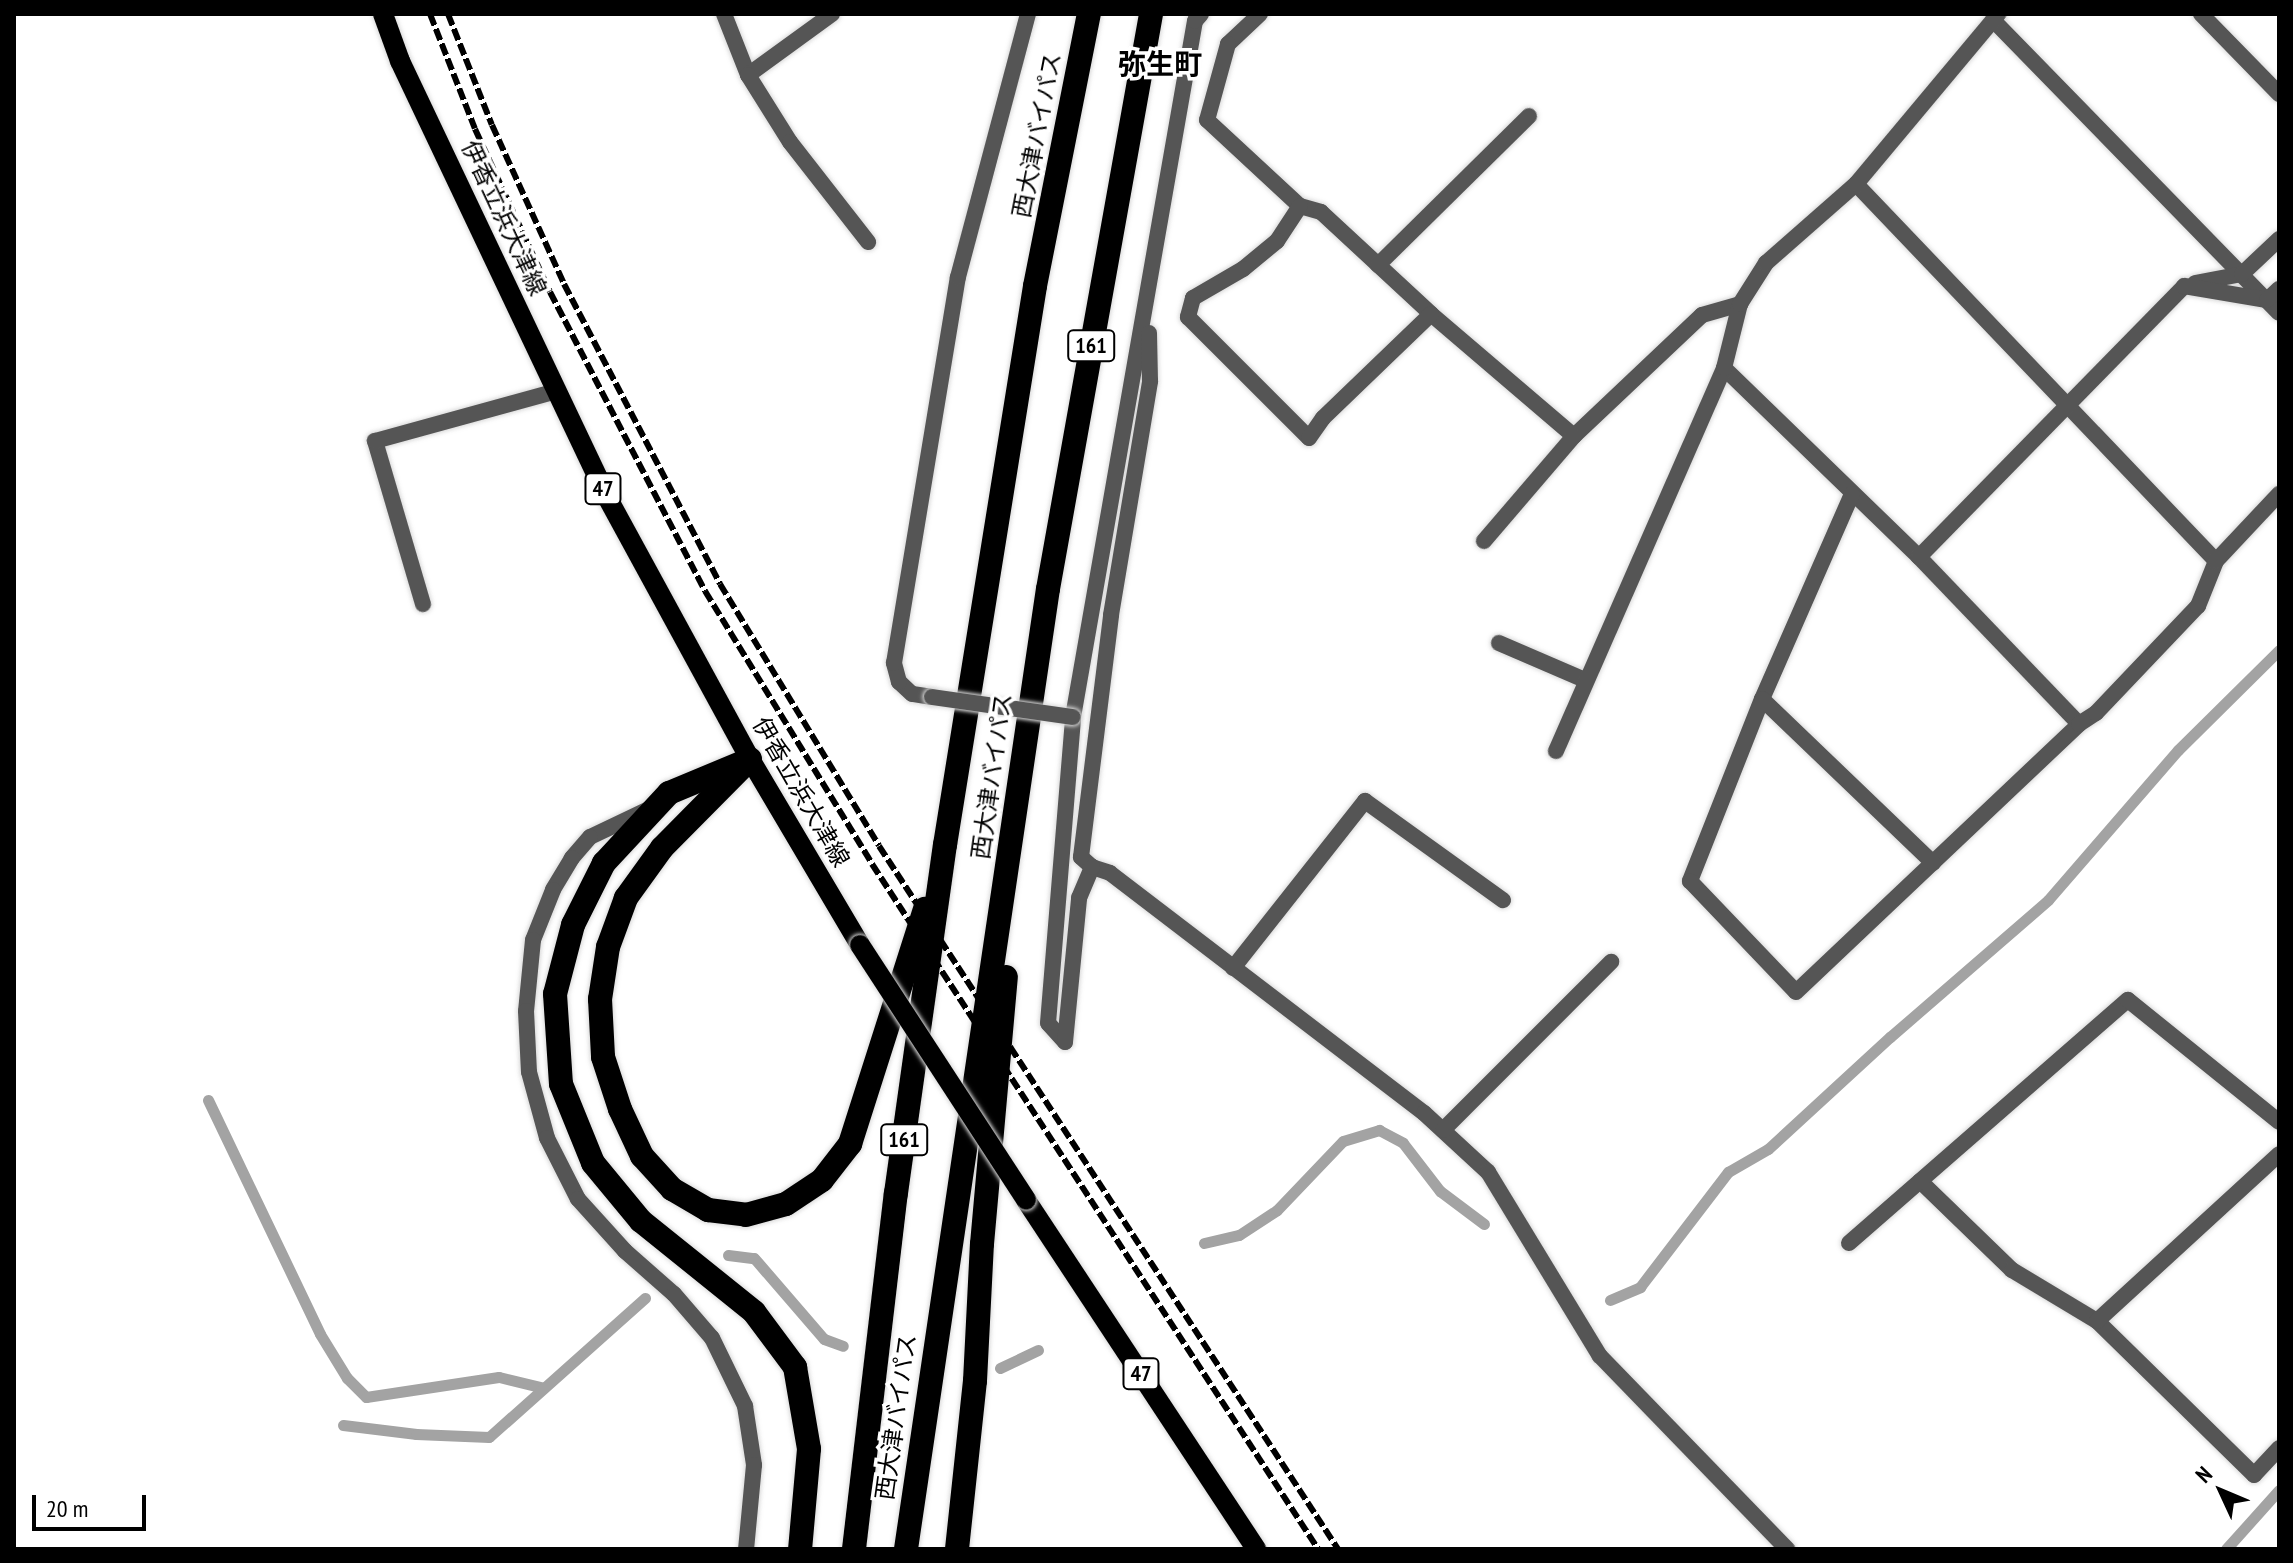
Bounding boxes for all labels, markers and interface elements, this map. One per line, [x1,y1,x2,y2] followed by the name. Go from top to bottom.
[1118,47,1202,81] district label: 弥生町
[1007,50,1067,220] street label: 西大津バイパス
[455,136,553,300] street label: 伊香立浜大津線
[1067,328,1115,364] road number: 161
[583,471,623,507] road number: 47
[966,691,1018,861] street label: 西大津バイパス
[747,712,855,872] street label: 伊香立浜大津線
[880,1122,928,1158] road number: 161
[870,1332,922,1502] street label: 西大津バイパス
[1121,1356,1161,1392] road number: 47
[2181,1451,2261,1531] north arrow
[2190,1460,2218,1488] text: N
[36,1479,150,1529] scale bar
[46,1493,88,1524] text: 20 m

